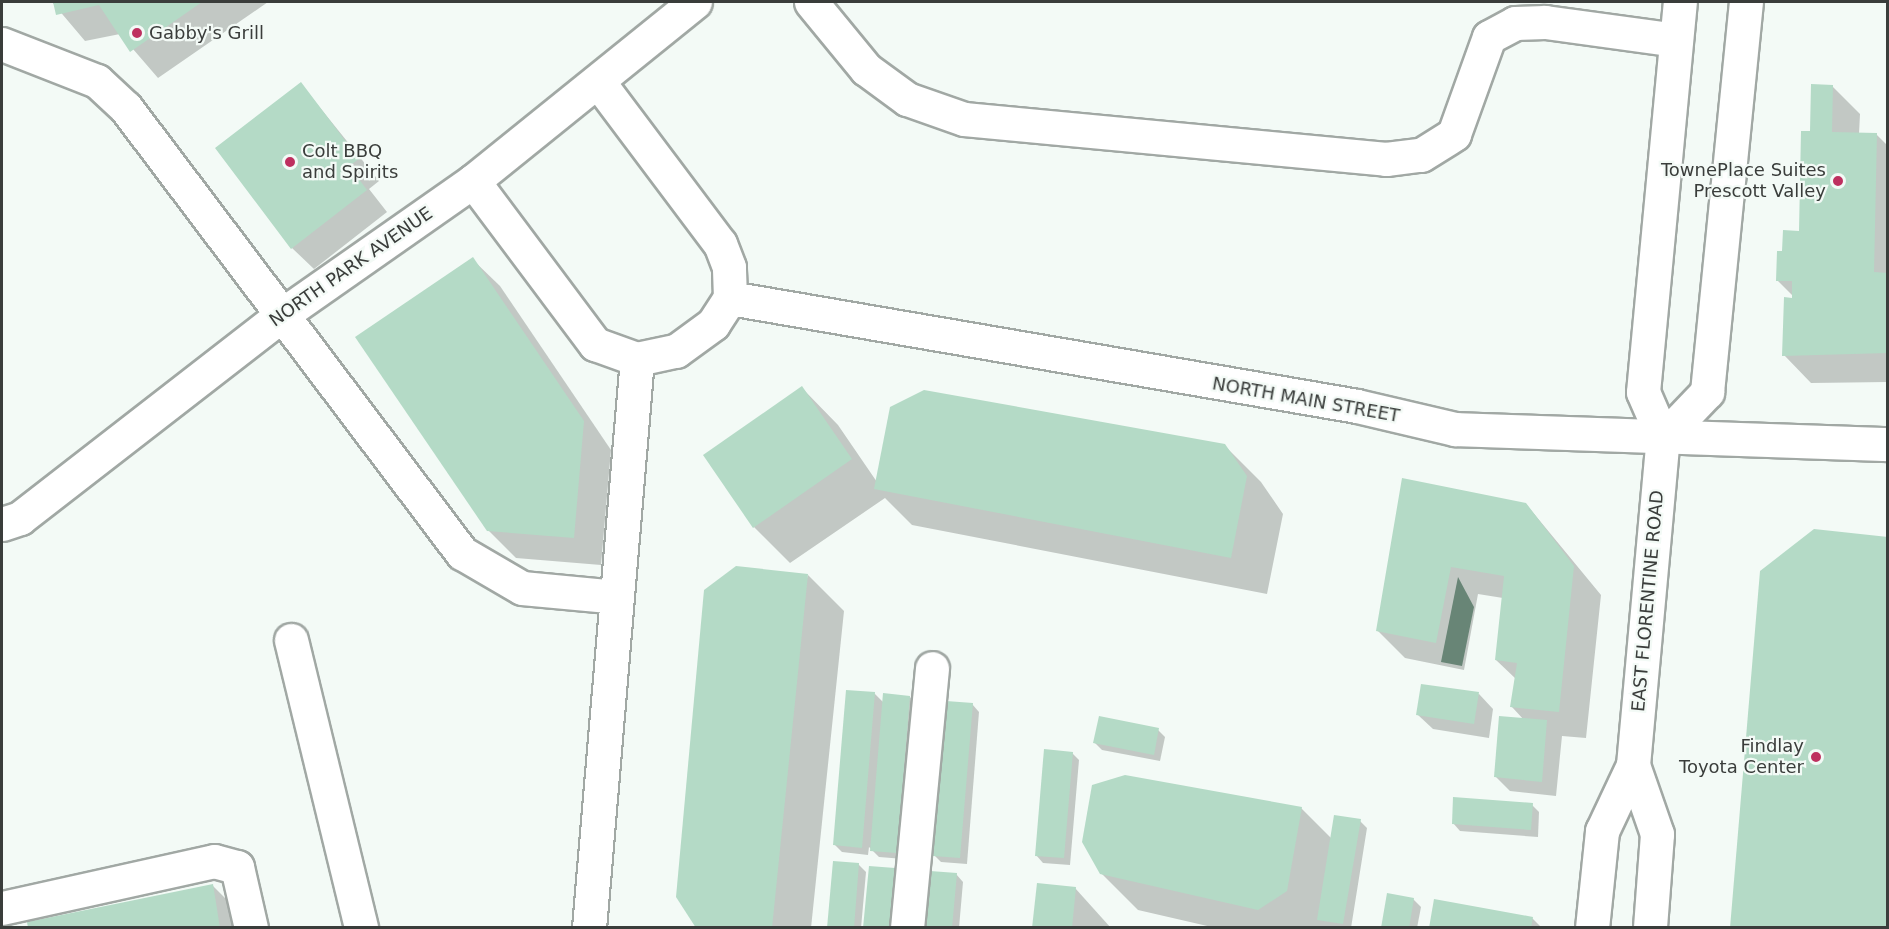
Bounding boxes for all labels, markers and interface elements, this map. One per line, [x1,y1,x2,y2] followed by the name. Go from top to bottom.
[149,22,264,44] place label: Gabby's Grill
[130,26,144,40] marker: Gabby's Grill
[302,141,398,184] place label: Colt BBQ and Spirits
[283,155,297,169] marker: Colt BBQ and Spirits
[1661,160,1826,202] place label: TownePlace Suites Prescott Valley
[1831,174,1845,188] marker: TownePlace Suites Prescott Valley
[265,203,437,331] street label: NORTH PARK AVENUE
[1211,373,1401,427] street label: NORTH MAIN STREET
[1628,489,1668,713] street label: EAST FLORENTINE ROAD
[1679,736,1804,778] place label: Findlay Toyota Center
[1809,750,1823,764] marker: Findlay Toyota Center

